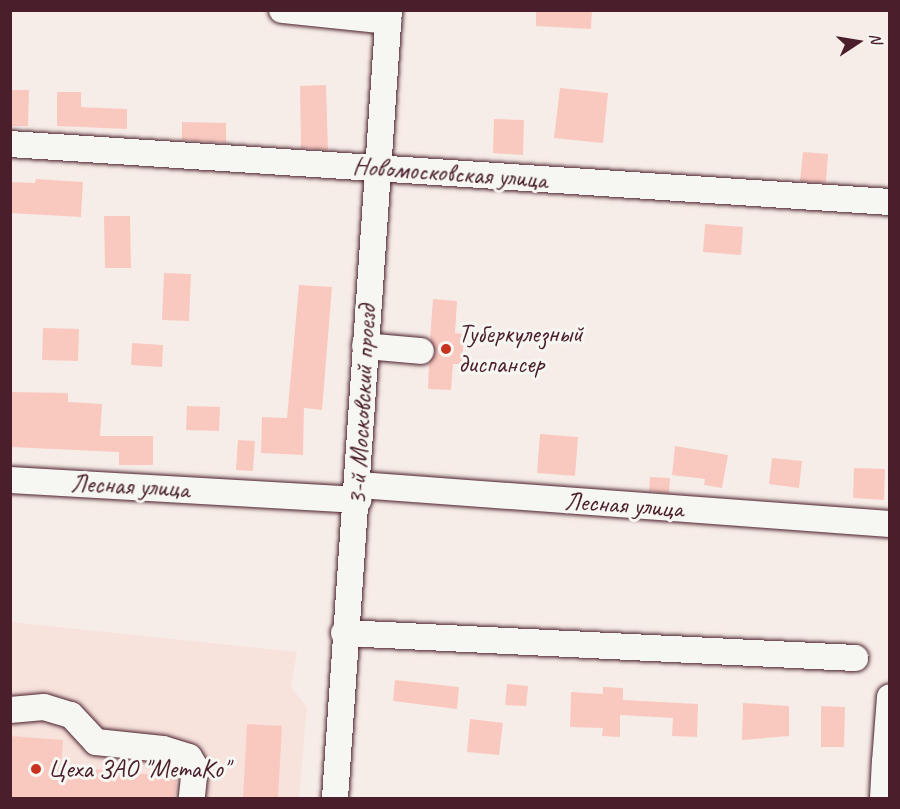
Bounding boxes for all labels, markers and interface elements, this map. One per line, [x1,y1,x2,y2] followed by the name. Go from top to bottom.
[828,12,888,72] north arrow
[865,31,886,45] text: N
[351,151,549,195] street label: Новомосковская улица
[341,304,383,506] street label: 3-й Московский проезд
[458,318,583,380] place label: Туберкулезный диспансер
[439,342,453,356] marker: Туберкулезный диспансер
[70,467,190,505] street label: Лесная улица
[564,485,684,525] street label: Лесная улица
[48,753,231,785] place label: Цеха ЗАО "МетаКо"
[29,762,43,776] marker: Цеха ЗАО "МетаКо"

